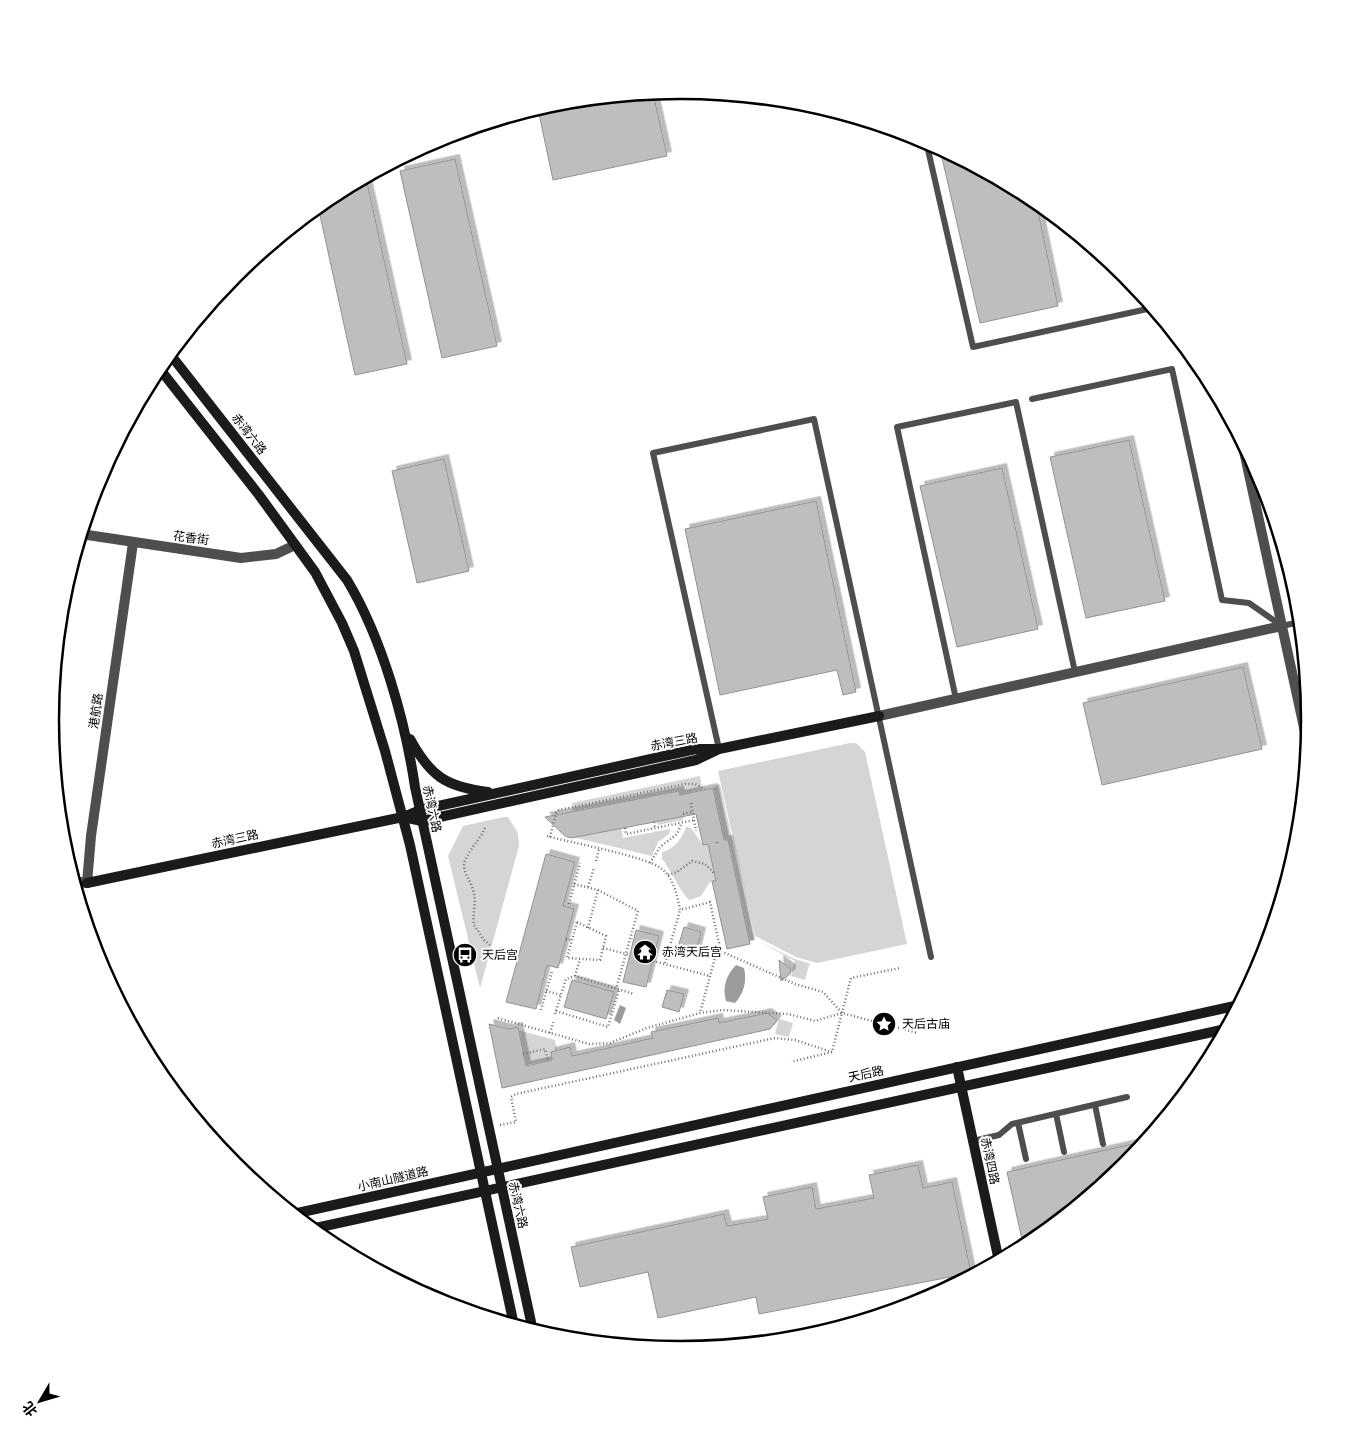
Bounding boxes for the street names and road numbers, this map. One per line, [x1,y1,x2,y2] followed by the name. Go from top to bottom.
[229,411,269,457] street label: 赤湾六路
[172,529,210,547] street label: 花香街
[87,692,105,730] street label: 港航路
[649,731,699,753] street label: 赤湾三路
[420,784,444,834] street label: 赤湾六路
[210,827,260,851] street label: 赤湾三路
[847,1063,885,1085] street label: 天后路
[978,1136,1002,1186] street label: 赤湾四路
[356,1164,430,1194] street label: 小南山隧道路
[506,1180,530,1230] street label: 赤湾六路

